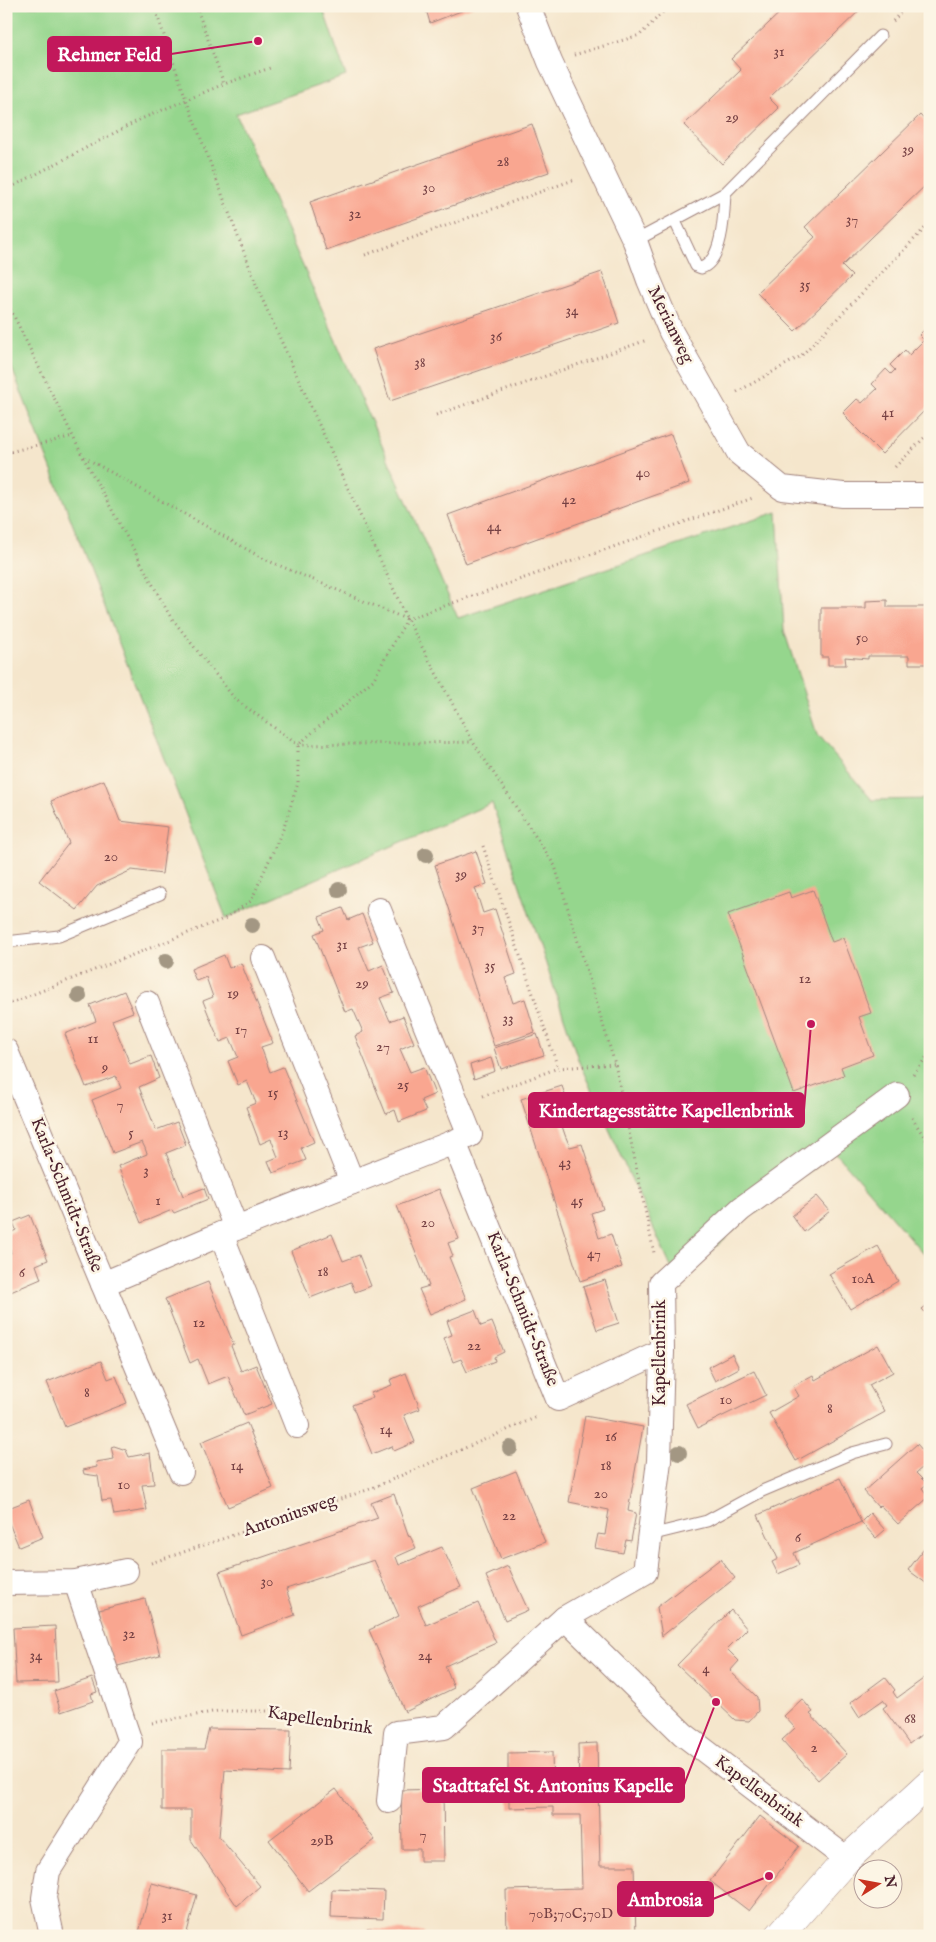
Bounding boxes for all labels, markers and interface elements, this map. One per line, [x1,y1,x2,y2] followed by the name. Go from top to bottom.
[48,37,171,71] callout: Rehmer Feld
[773,42,785,61] house number: 31
[57,44,162,68] text: Rehmer Feld
[725,108,739,127] house number: 29
[902,140,914,159] house number: 39
[497,152,510,171] house number: 28
[423,178,435,197] house number: 30
[349,204,361,223] house number: 32
[846,210,858,229] house number: 37
[799,275,811,294] house number: 35
[641,282,699,368] street label: Merianweg
[566,301,579,320] house number: 34
[490,327,503,346] house number: 36
[414,353,426,372] house number: 38
[882,403,894,422] house number: 41
[636,463,650,482] house number: 40
[562,490,576,509] house number: 42
[487,517,502,536] house number: 44
[856,628,868,647] house number: 50
[104,847,118,866] house number: 20
[455,865,467,884] house number: 39
[472,918,484,937] house number: 37
[336,935,348,954] house number: 31
[484,956,496,975] house number: 35
[799,969,811,988] house number: 12
[355,974,369,993] house number: 29
[227,984,239,1003] house number: 19
[502,1009,514,1028] house number: 33
[235,1020,247,1039] house number: 17
[87,1029,99,1048] house number: 11
[376,1037,390,1056] house number: 27
[101,1058,108,1077] house number: 9
[397,1075,410,1094] house number: 25
[267,1083,279,1102] house number: 15
[529,1093,804,1127] callout: Kindertagesstätte Kapellenbrink
[116,1095,124,1114] house number: 7
[538,1100,794,1124] text: Kindertagesstätte Kapellenbrink
[24,1114,108,1276] street label: Karla-Schmidt-Straße
[128,1123,134,1142] house number: 5
[277,1123,289,1142] house number: 13
[559,1153,571,1172] house number: 43
[143,1161,149,1180] house number: 3
[155,1191,161,1210] house number: 1
[571,1191,584,1210] house number: 45
[421,1213,435,1232] house number: 20
[480,1228,564,1390] street label: Karla-Schmidt-Straße
[587,1244,601,1263] house number: 47
[317,1262,329,1281] house number: 18
[19,1263,26,1282] house number: 6
[851,1269,875,1288] house number: 10A
[649,1299,672,1406] street label: Kapellenbrink
[193,1313,205,1332] house number: 12
[467,1336,481,1355] house number: 22
[84,1383,90,1402] house number: 8
[720,1390,732,1409] house number: 10
[827,1399,833,1418] house number: 8
[380,1420,393,1439] house number: 14
[605,1427,618,1446] house number: 16
[231,1456,244,1475] house number: 14
[600,1456,612,1475] house number: 18
[118,1475,130,1494] house number: 10
[594,1484,608,1503] house number: 20
[239,1489,340,1543] street label: Antoniusweg
[502,1506,516,1525] house number: 22
[795,1528,802,1547] house number: 6
[261,1572,273,1591] house number: 30
[123,1624,135,1643] house number: 32
[30,1646,43,1665] house number: 34
[418,1646,433,1665] house number: 24
[702,1659,710,1678] house number: 4
[266,1701,375,1741] street label: Kapellenbrink
[904,1709,916,1728] house number: 68
[810,1738,818,1757] house number: 2
[710,1751,809,1833] street label: Kapellenbrink
[423,1768,684,1802] callout: Stadttafel St. Antonius Kapelle
[433,1775,674,1799] text: Stadttafel St. Antonius Kapelle
[419,1825,427,1844] house number: 7
[310,1831,334,1850] house number: 29B
[854,1860,904,1910] north arrow
[880,1873,900,1889] text: N
[618,1882,713,1916] callout: Ambrosia
[627,1889,703,1913] text: Ambrosia
[529,1904,613,1923] house number: 70B;70C;70D
[161,1906,173,1925] house number: 31

